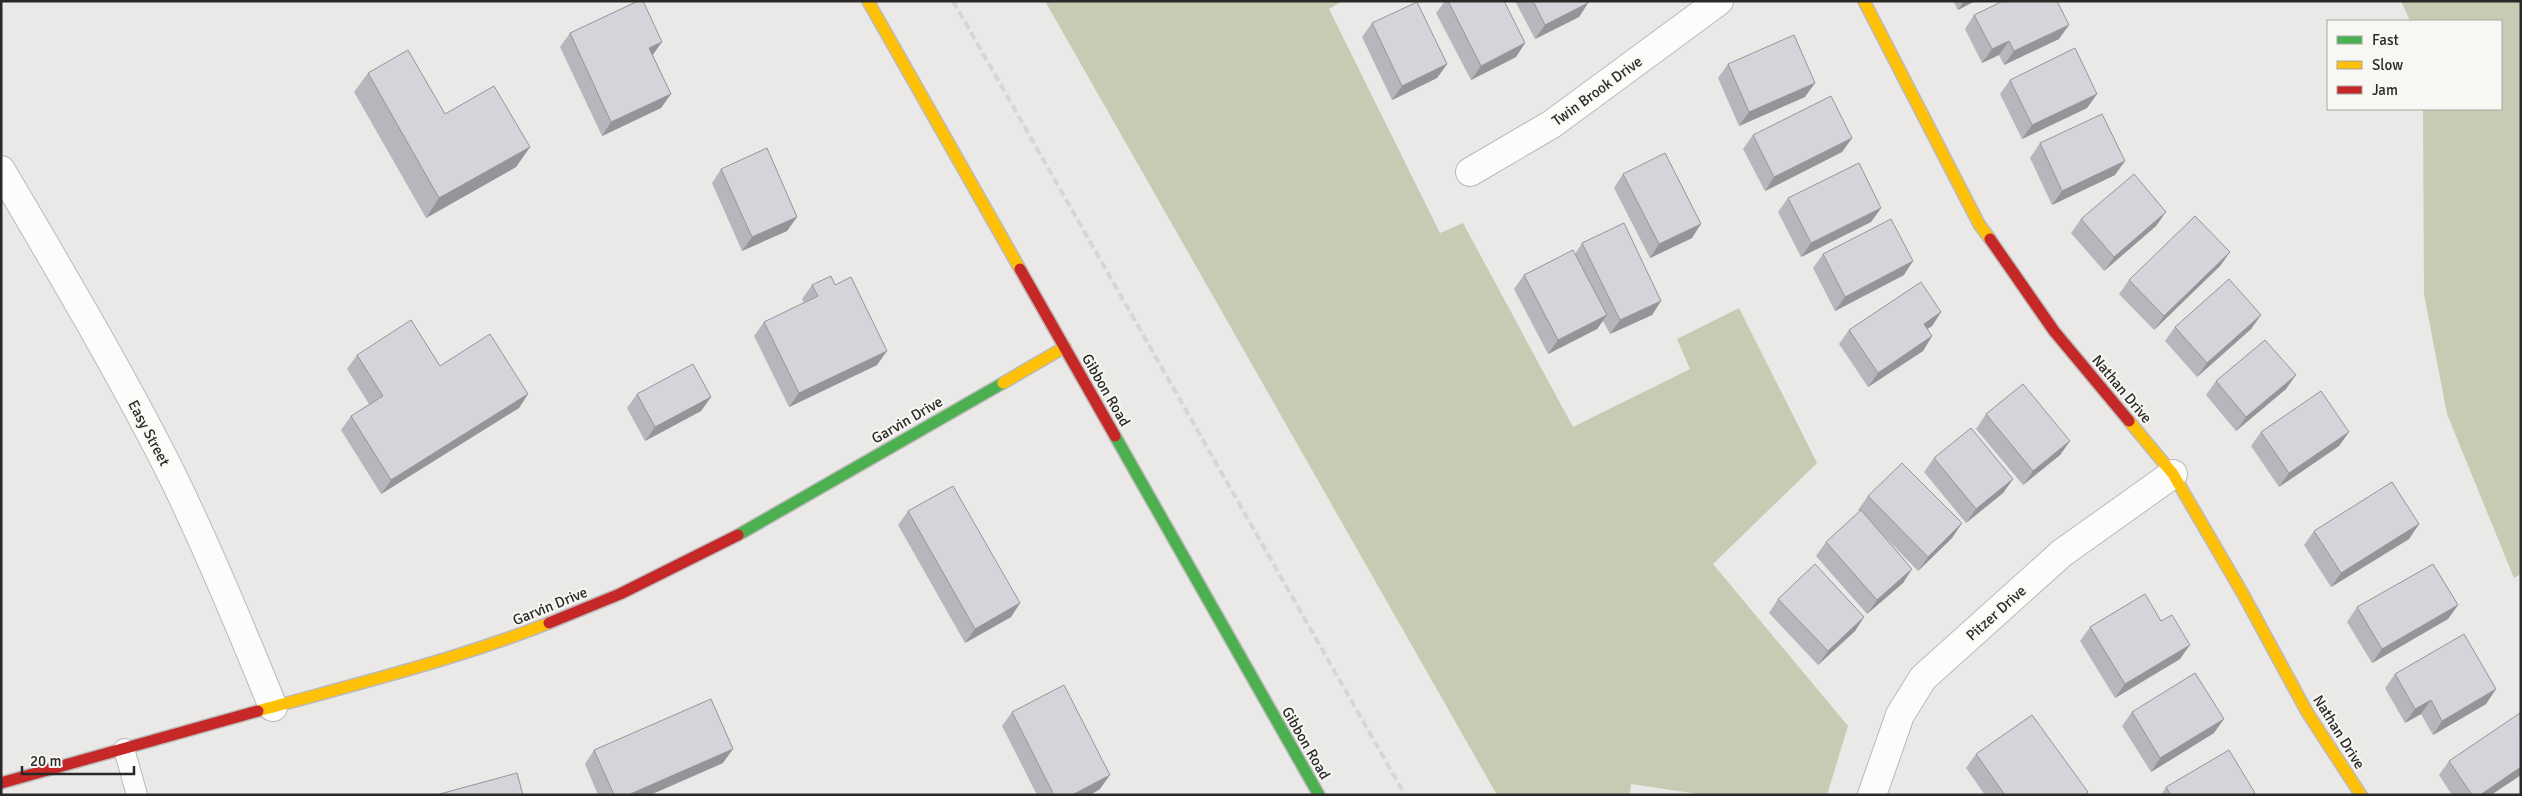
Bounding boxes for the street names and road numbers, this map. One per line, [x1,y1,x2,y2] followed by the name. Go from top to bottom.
[1548,52,1646,130] street label: Twin Brook Drive
[1078,350,1134,430] street label: Gibbon Road
[2088,351,2156,427] street label: Nathan Drive
[868,392,946,448] street label: Garvin Drive
[124,397,174,469] street label: Easy Street
[1962,581,2030,645] street label: Pitzer Drive
[510,583,590,629] street label: Garvin Drive
[2309,692,2369,772] street label: Nathan Drive
[1278,703,1334,783] street label: Gibbon Road

